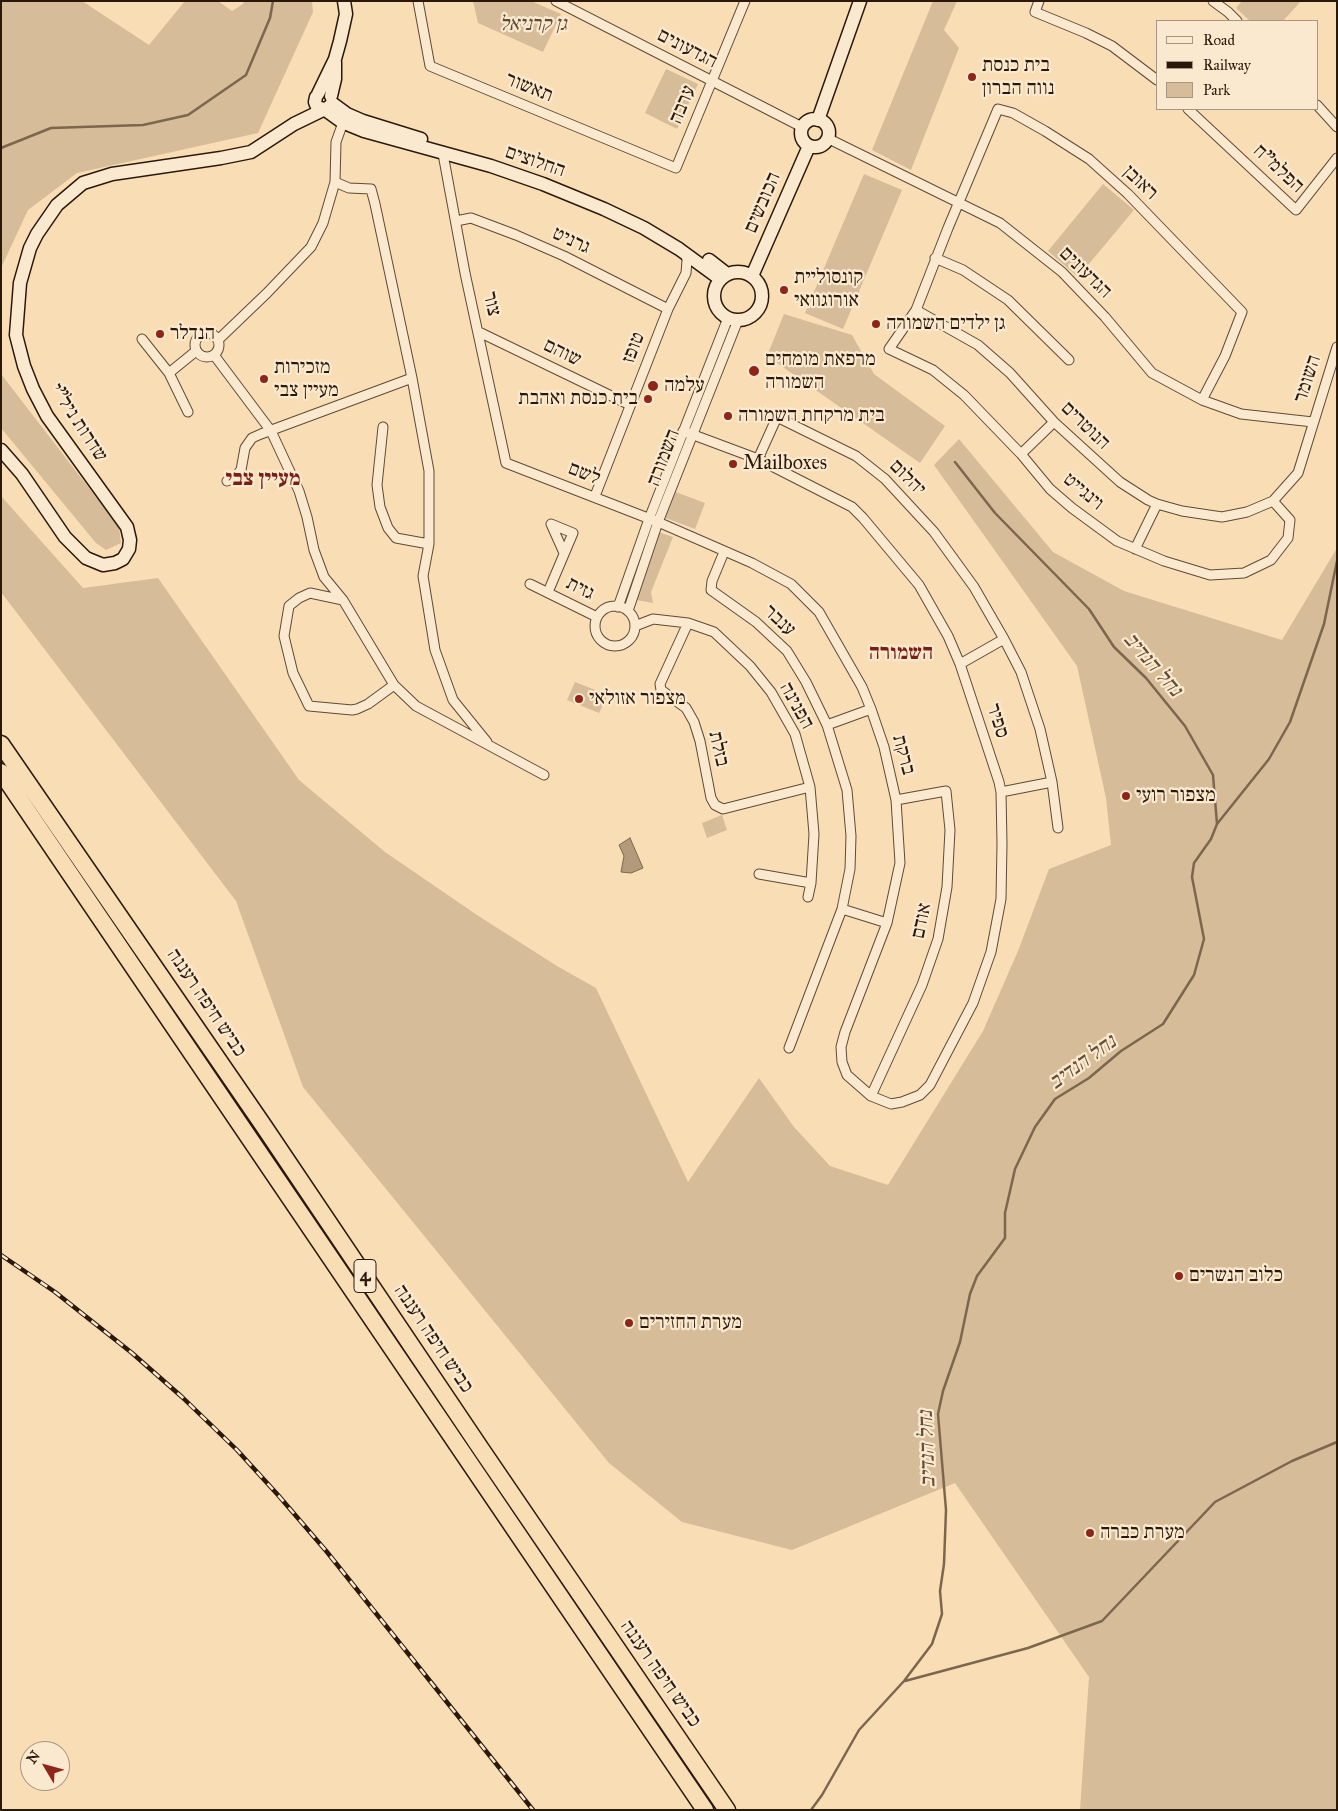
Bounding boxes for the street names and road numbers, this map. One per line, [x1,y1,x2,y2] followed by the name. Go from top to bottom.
[653,24,721,74] street label: הגדעונים
[502,68,556,108] street label: תאשור
[664,82,702,128] street label: ערבה
[1247,139,1309,199] street label: הפלמ"ח
[502,141,568,183] street label: החלוצים
[1117,161,1163,205] street label: ראובן
[740,169,786,237] street label: הכובשים
[548,222,594,260] street label: גרניט
[1054,242,1116,304] street label: הגדעונים
[477,289,505,319] street label: צור
[617,329,651,367] street label: טופז
[539,334,585,372] street label: שוהם
[1289,352,1327,406] street label: השומר
[44,379,112,467] street label: שדרות ניל"י
[1055,397,1115,455] street label: הנוטרים
[642,426,686,490] street label: השמורה
[884,455,930,501] street label: יהלום
[564,457,604,491] street label: לשם
[1058,468,1108,516] street label: וינגייט
[562,572,598,606] street label: גזית
[758,600,800,642] street label: ענבר
[773,678,819,734] street label: הפנינה
[980,701,1014,741] street label: ספיר
[702,729,734,769] street label: בזלת
[886,732,920,778] street label: ברקת
[907,901,937,941] street label: אודם
[161,944,251,1062] street label: כביש חיפה רעננה
[354,1260,376,1292] road number: 4
[388,1280,478,1398] street label: כביש חיפה רעננה
[614,1616,706,1732] street label: כביש חיפה רעננה

